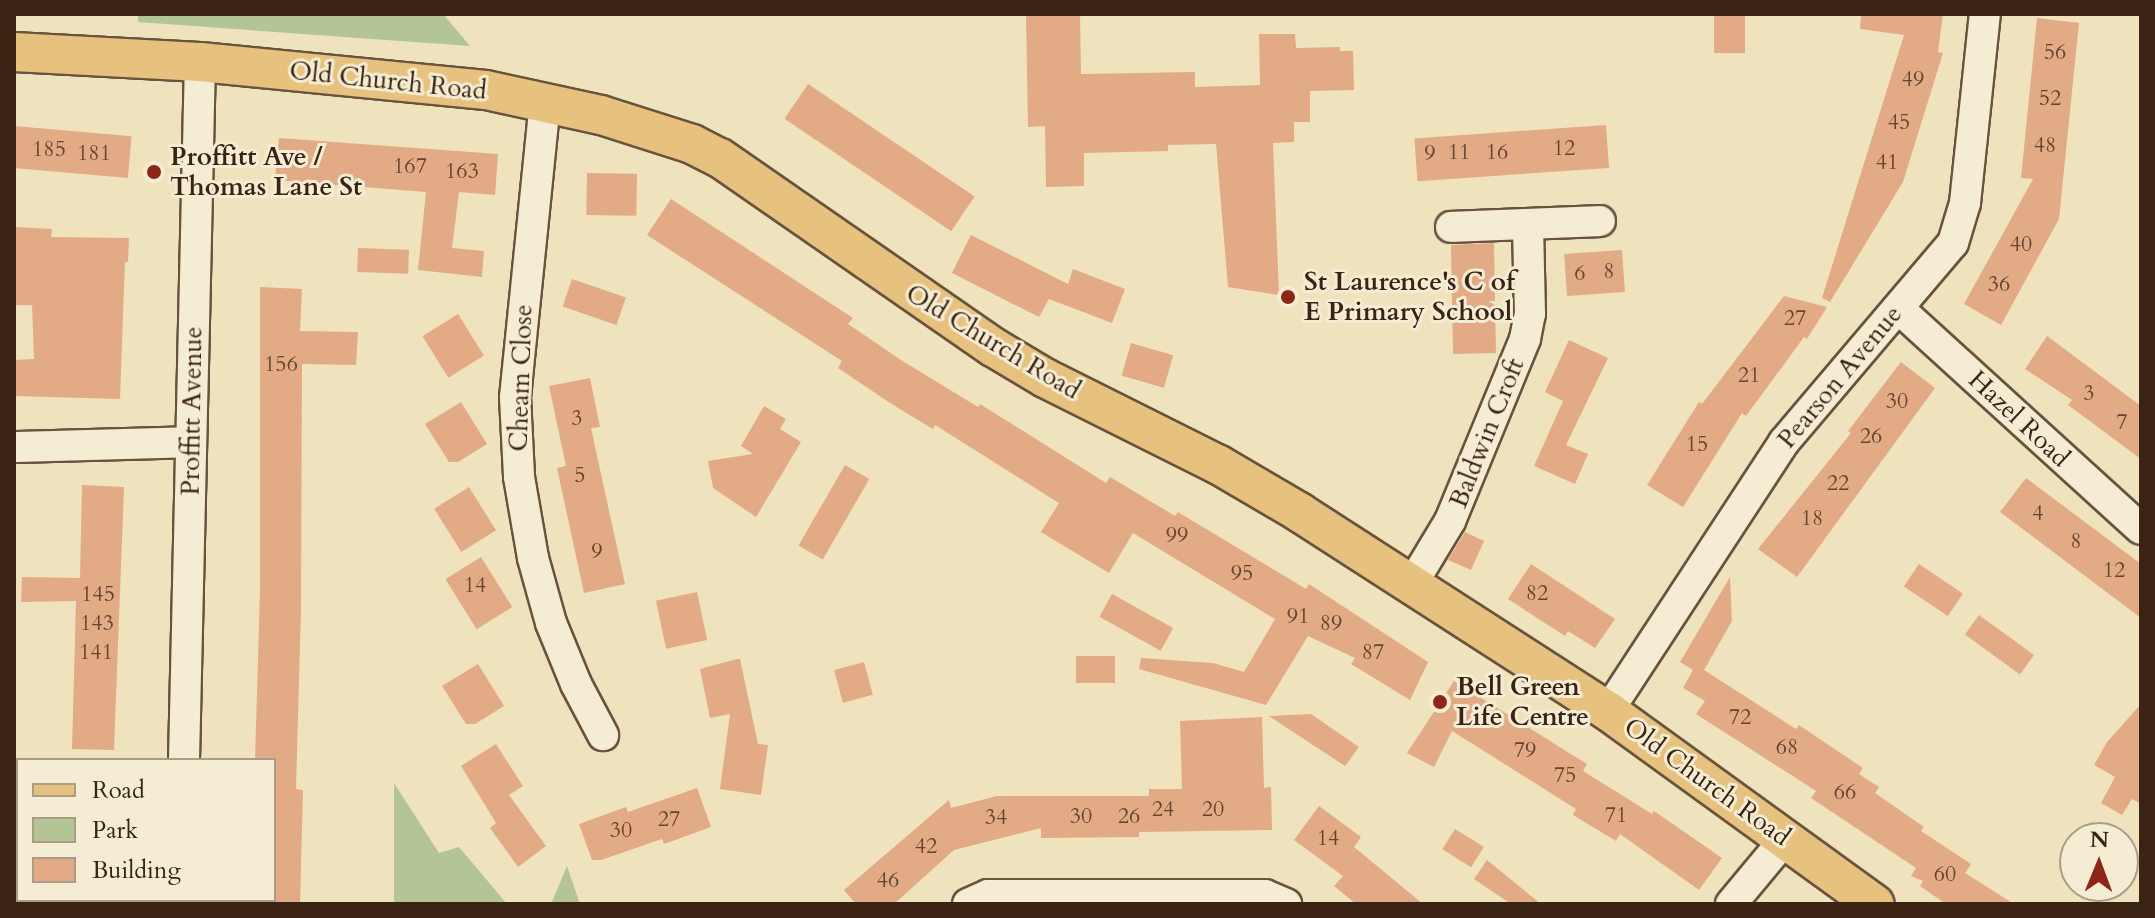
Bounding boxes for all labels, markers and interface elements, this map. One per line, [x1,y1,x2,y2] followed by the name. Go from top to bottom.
[2044,40,2066,66] house number: 56
[288,55,488,107] street label: Old Church Road
[1902,67,1924,93] house number: 49
[2039,86,2061,112] house number: 52
[1888,110,1910,136] house number: 45
[2034,133,2056,159] house number: 48
[1553,136,1575,162] house number: 12
[32,137,66,163] house number: 185
[1448,140,1470,166] house number: 11
[1486,140,1508,166] house number: 16
[77,141,111,167] house number: 181
[170,141,362,202] place label: Proffitt Ave / Thomas Lane St
[1424,141,1436,167] house number: 9
[1876,150,1898,176] house number: 41
[393,154,427,180] house number: 167
[445,159,479,185] house number: 163
[145,163,163,181] marker: Proffitt Ave / Thomas Lane St
[2010,232,2032,258] house number: 40
[1603,259,1615,285] house number: 8
[1574,261,1586,287] house number: 6
[1304,266,1515,328] place label: St Laurence's C of E Primary School
[1988,272,2010,298] house number: 36
[900,278,1086,406] street label: Old Church Road
[1279,288,1297,306] marker: St Laurence's C of E Primary School
[1771,299,1909,455] street label: Pearson Avenue
[503,304,539,452] street label: Cheam Close
[1784,306,1806,332] house number: 27
[175,326,209,496] street label: Proffitt Avenue
[264,352,298,378] house number: 156
[1443,354,1531,512] street label: Baldwin Croft
[1738,363,1760,389] house number: 21
[1962,364,2076,474] street label: Hazel Road
[2083,381,2095,407] house number: 3
[1886,389,1908,415] house number: 30
[571,406,583,432] house number: 3
[2116,410,2128,436] house number: 7
[1860,424,1882,450] house number: 26
[1686,432,1708,458] house number: 15
[574,463,586,489] house number: 5
[1827,471,1849,497] house number: 22
[2032,501,2044,527] house number: 4
[1801,506,1823,532] house number: 18
[1166,523,1188,549] house number: 99
[2070,529,2082,555] house number: 8
[591,539,603,565] house number: 9
[2103,558,2125,584] house number: 12
[1231,561,1253,587] house number: 95
[464,573,486,599] house number: 14
[1526,581,1548,607] house number: 82
[81,582,115,608] house number: 145
[1287,604,1309,630] house number: 91
[80,611,114,637] house number: 143
[1320,611,1342,637] house number: 89
[79,640,113,666] house number: 141
[1362,640,1384,666] house number: 87
[1456,671,1589,732] place label: Bell Green Life Centre
[1431,693,1449,711] marker: Bell Green Life Centre
[1729,705,1751,731] house number: 72
[1618,711,1796,853] street label: Old Church Road
[1776,735,1798,761] house number: 68
[1514,738,1536,764] house number: 79
[16,758,276,902] legend
[1554,763,1576,789] house number: 75
[92,774,145,807] text: Road
[1834,780,1856,806] house number: 66
[1152,797,1174,823] house number: 24
[1202,797,1224,823] house number: 20
[1605,803,1627,829] house number: 71
[1070,804,1092,830] house number: 30
[1118,804,1140,830] house number: 26
[985,805,1007,831] house number: 34
[658,807,680,833] house number: 27
[92,814,138,847] text: Park
[610,818,632,844] house number: 30
[2059,822,2139,902] north arrow
[2090,825,2109,855] text: N
[1317,826,1339,852] house number: 14
[915,834,937,860] house number: 42
[92,854,181,887] text: Building
[1934,862,1956,888] house number: 60
[877,868,899,894] house number: 46

